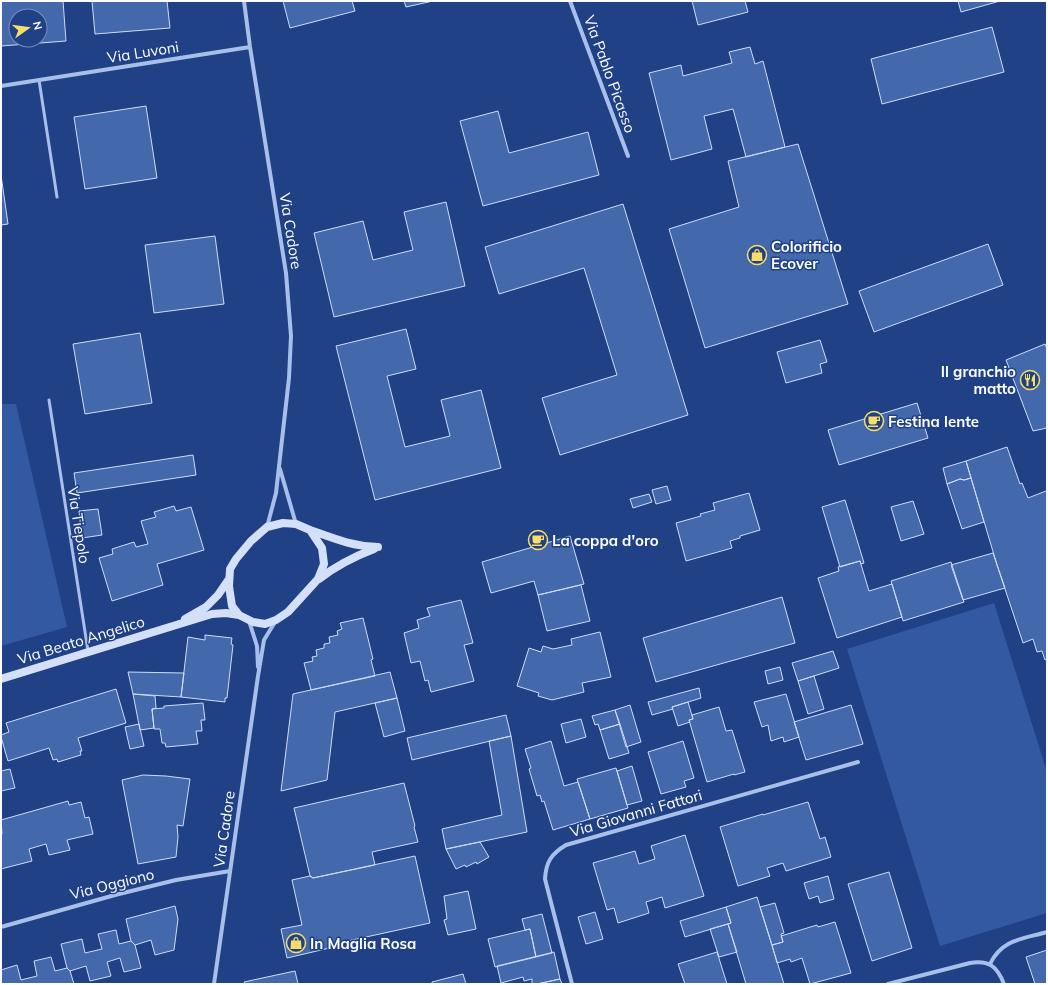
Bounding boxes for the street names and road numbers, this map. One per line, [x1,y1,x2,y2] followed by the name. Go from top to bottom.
[580,13,640,135] street label: Via Pablo Picasso
[106,37,180,67] street label: Via Luvoni
[276,191,306,271] street label: Via Cadore
[64,485,94,565] street label: Via Tiepolo
[15,612,147,668] street label: Via Beato Angelico
[568,785,704,841] street label: Via Giovanni Fattori
[209,790,239,868] street label: Via Cadore
[68,864,156,904] street label: Via Oggiono

